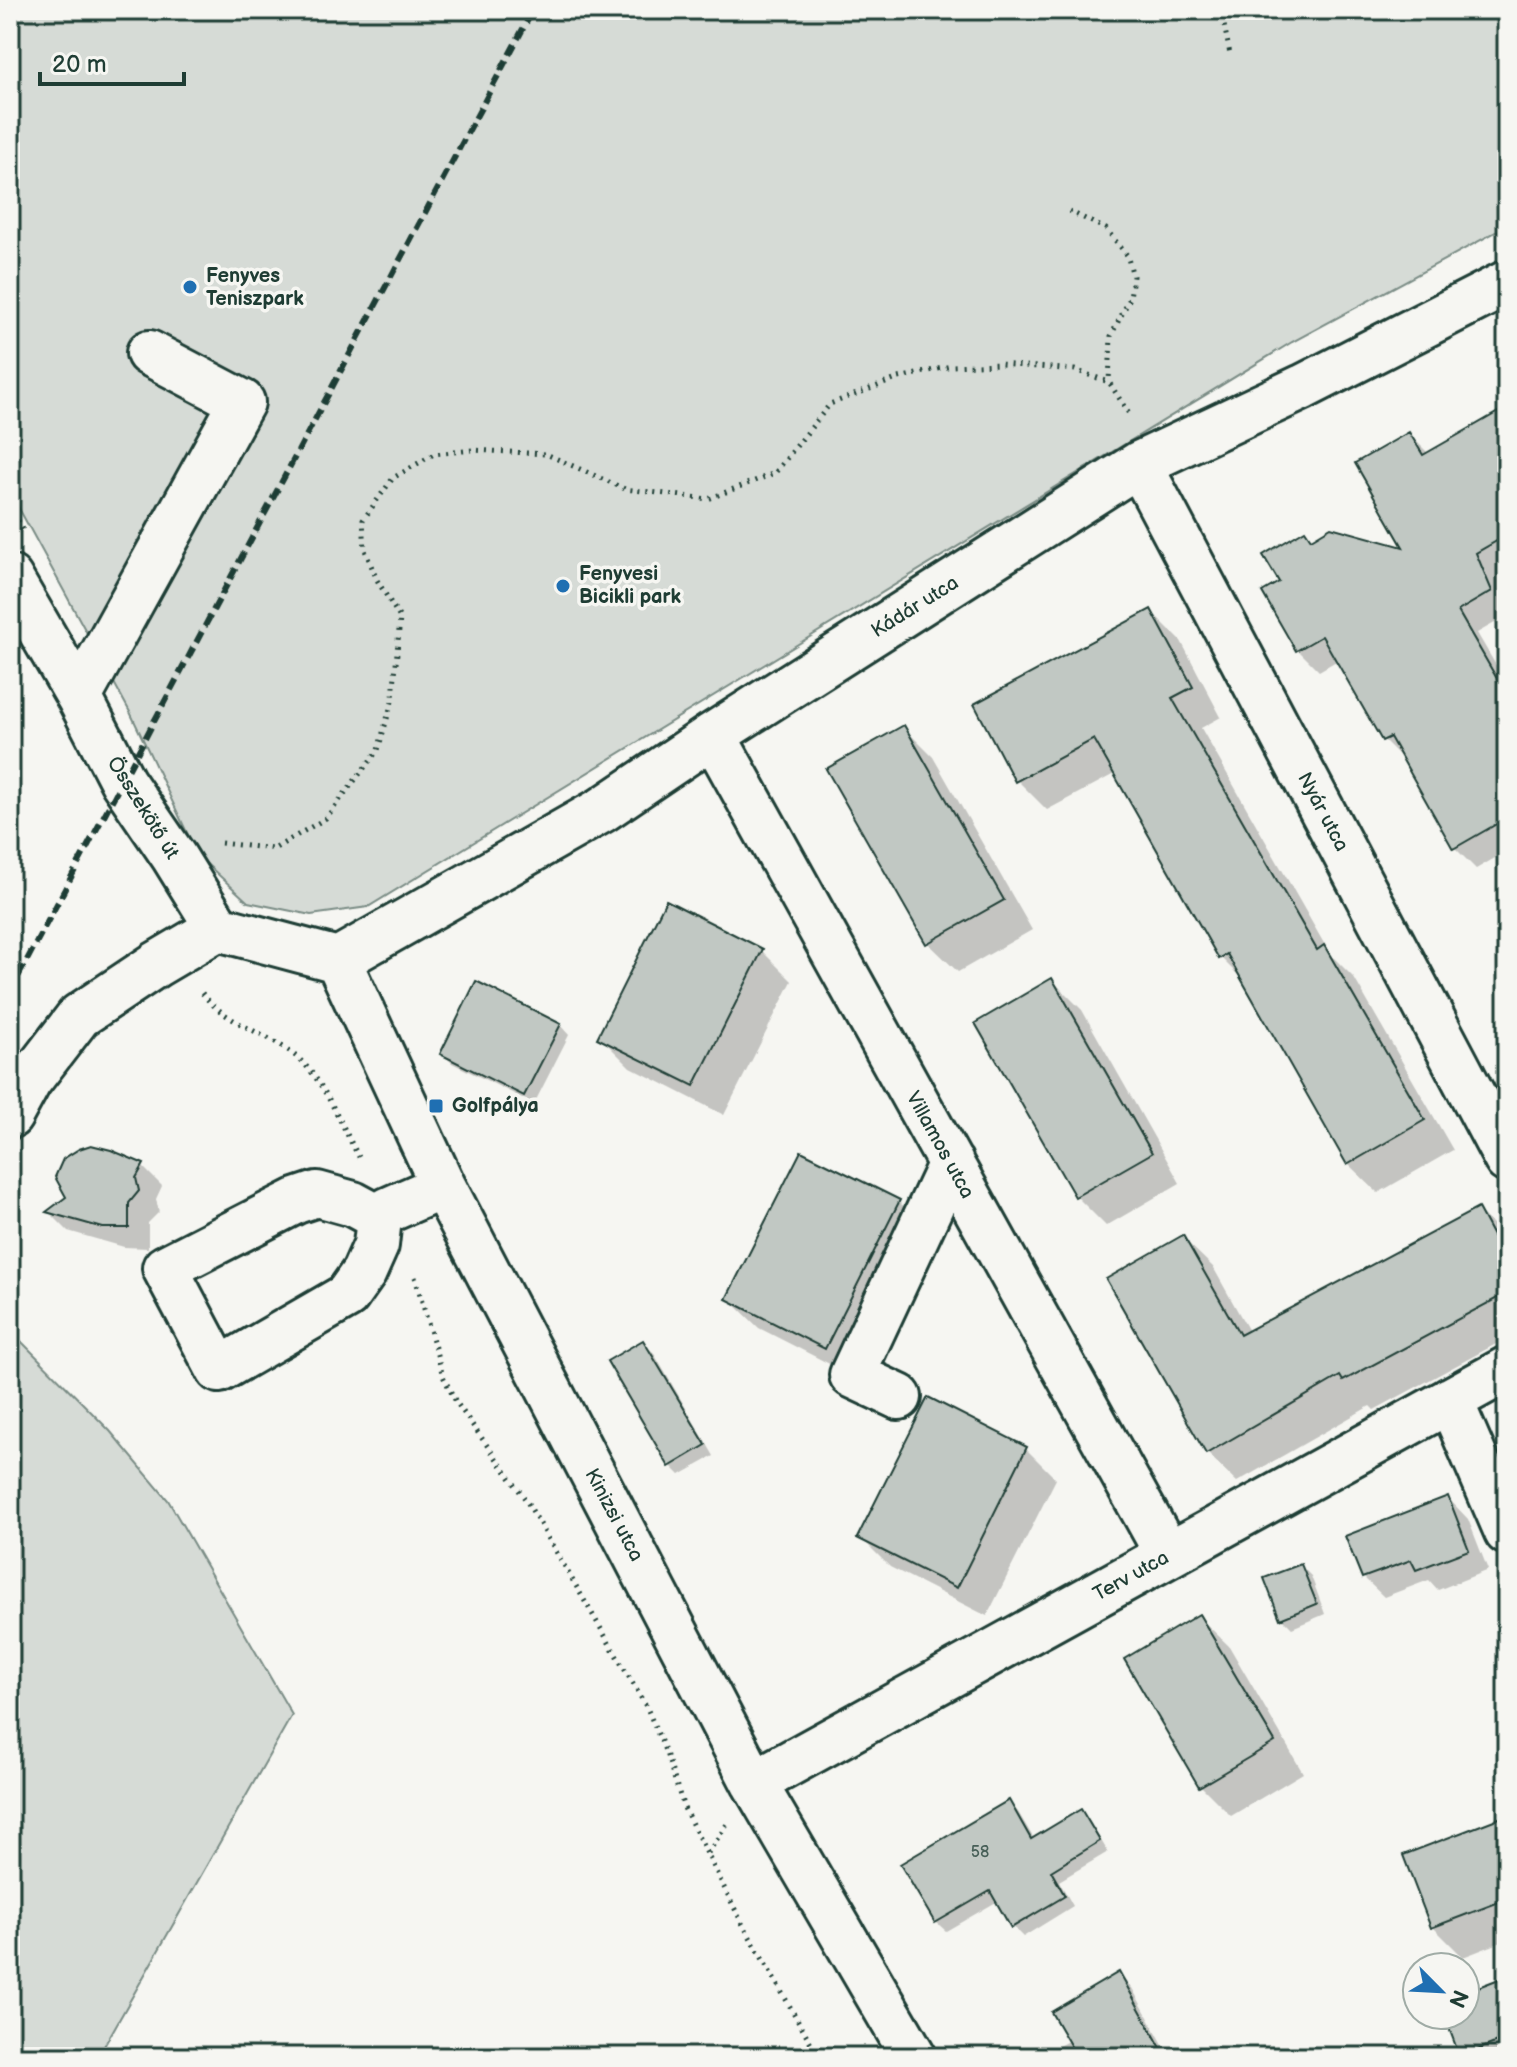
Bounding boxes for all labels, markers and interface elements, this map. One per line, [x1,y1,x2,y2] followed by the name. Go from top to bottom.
[40,36,184,86] scale bar
[52,50,107,79] text: 20 m
[206,264,304,311] place label: Fenyves Teniszpark
[181,278,199,296] marker: Fenyves Teniszpark
[579,562,682,609] place label: Fenyvesi Bicikli park
[867,571,963,643] street label: Kádár utca
[554,577,572,595] marker: Fenyvesi Bicikli park
[102,752,185,864] street label: Összekötő út
[1292,768,1354,856] street label: Nyár utca
[901,1087,979,1203] street label: Villamos utca
[452,1094,539,1118] place label: Golfpálya
[427,1097,445,1115] marker: Golfpálya
[580,1464,648,1566] street label: Kinizsi utca
[1089,1545,1173,1607] street label: Terv utca
[971,1843,989,1862] house number: 58
[1401,1951,1481,2031] north arrow
[1442,1985,1474,2012] text: N

